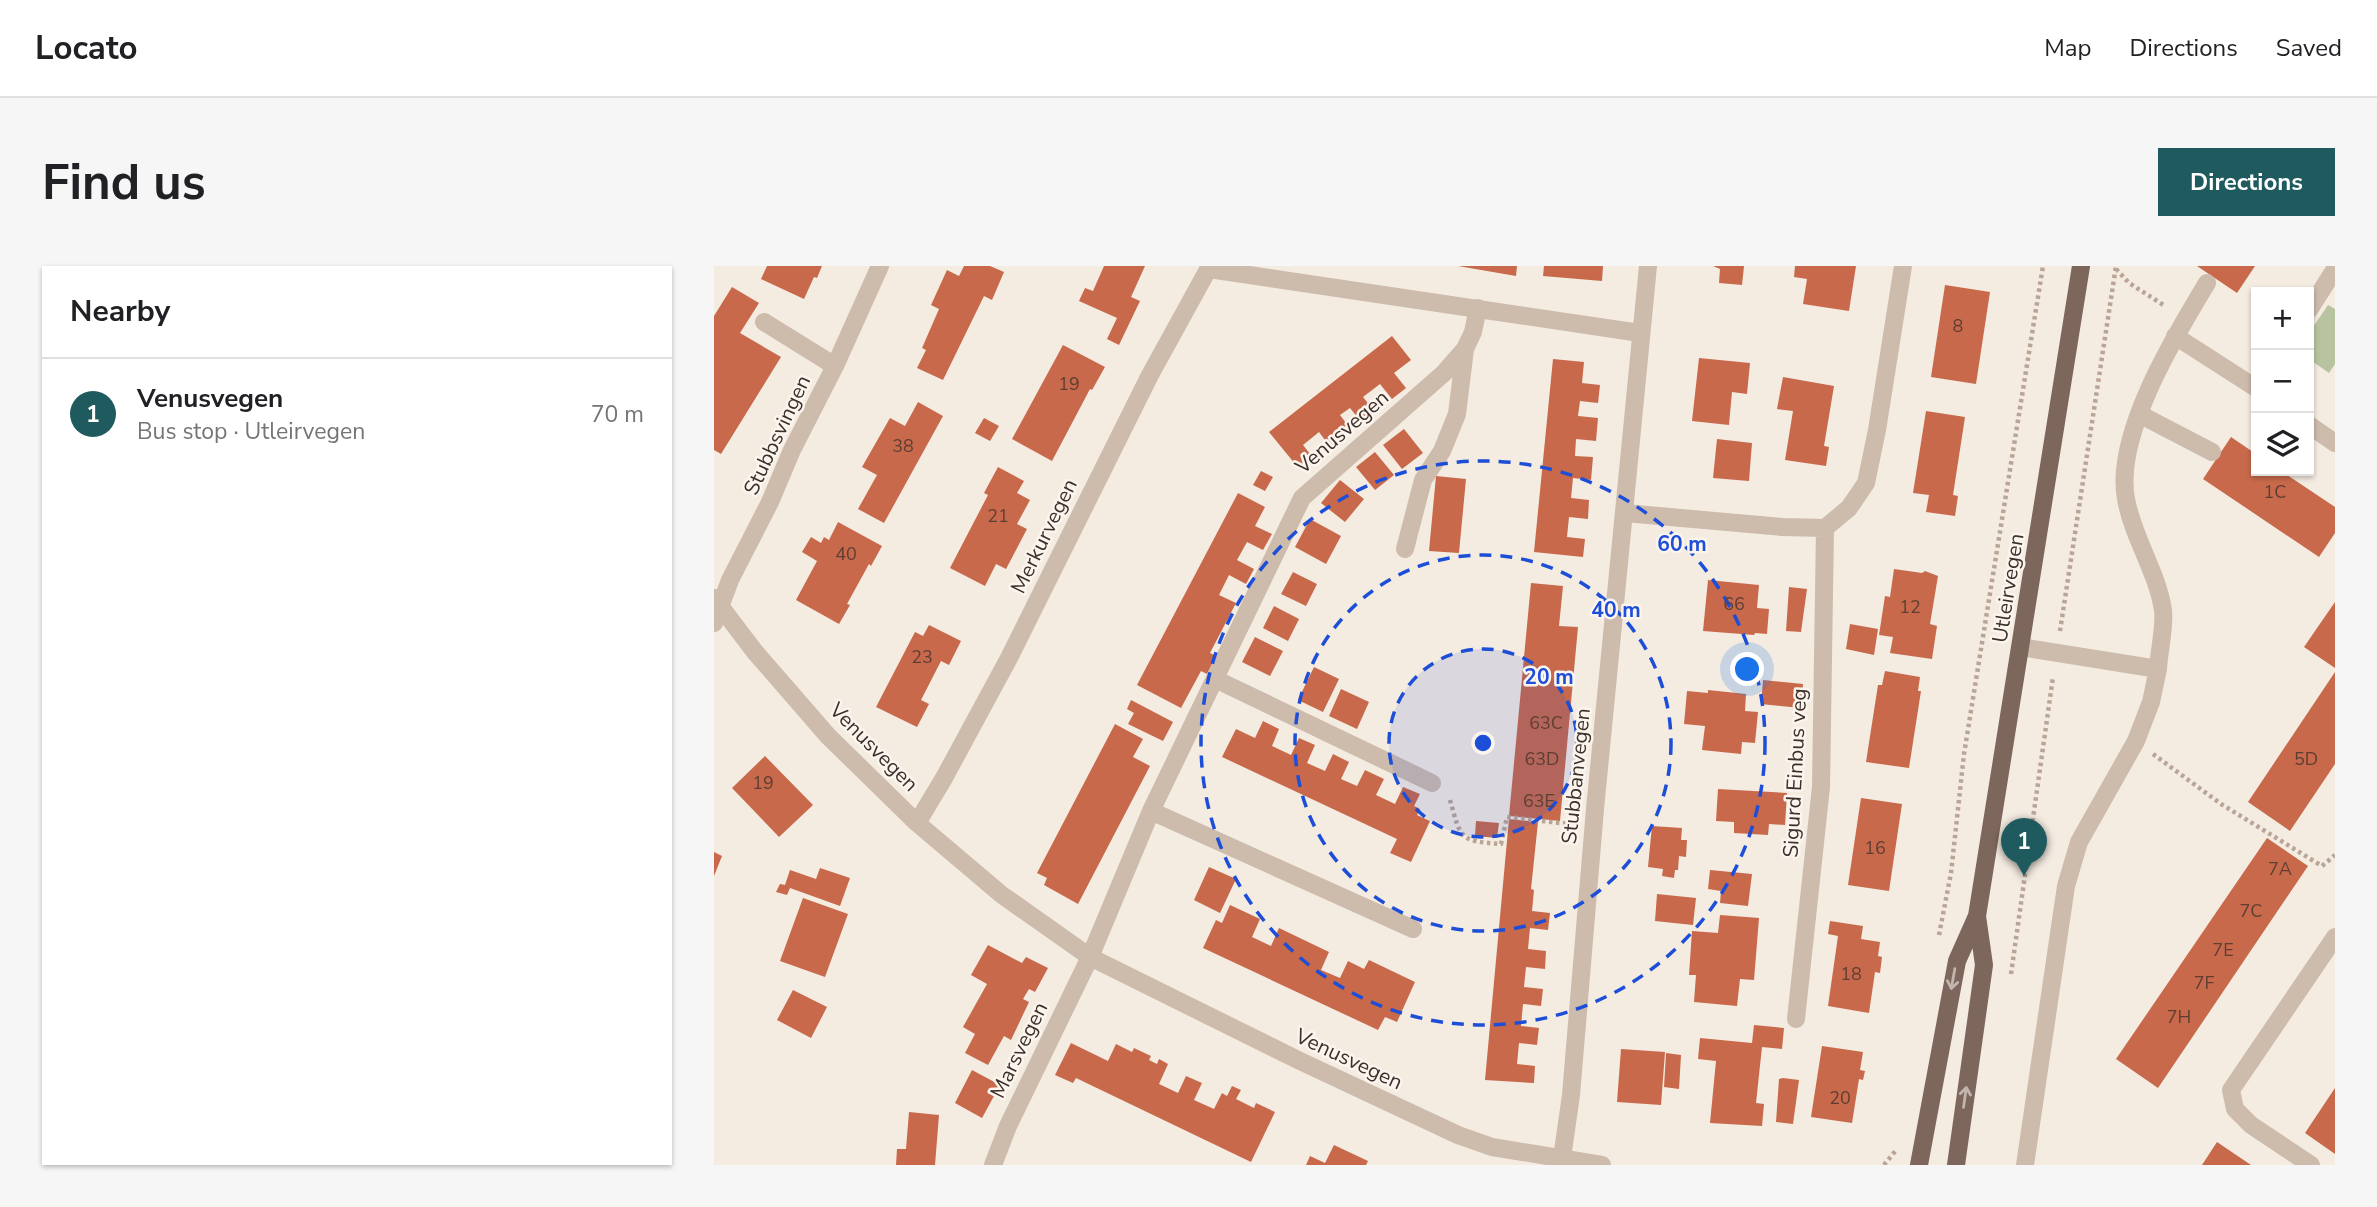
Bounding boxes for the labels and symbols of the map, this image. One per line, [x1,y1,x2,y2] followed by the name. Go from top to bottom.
[1953,314,1963,338] house number: 8
[737,370,817,500] street label: Stubbsvingen
[1058,372,1080,396] house number: 19
[1289,384,1395,481] street label: Venusvegen
[892,434,914,458] house number: 38
[1004,474,1084,598] street label: Merkurvegen
[2264,480,2286,504] house number: 1C
[987,504,1009,528] house number: 21
[1657,530,1707,558] text: 60 m
[1986,531,2030,645] street label: Utleirvegen
[835,542,857,566] house number: 40
[1723,592,1745,616] house number: 66
[1899,595,1921,619] house number: 12
[1591,596,1641,624] text: 40 m
[911,645,933,669] house number: 23
[1730,652,1764,686] your location
[1524,663,1574,691] text: 20 m
[1777,688,1813,858] street label: Sigurd Einbus veg
[823,696,925,798] street label: Venusvegen
[1555,707,1597,845] street label: Stubbanvegen
[1529,711,1563,735] house number: 63C
[1471,731,1495,755] centre of rings
[1525,747,1559,771] house number: 63D
[2294,747,2318,771] house number: 5D
[752,771,774,795] house number: 19
[1523,789,1555,813] house number: 63E
[2001,818,2047,876] pin: 1
[1864,836,1886,860] house number: 16
[2268,857,2292,881] house number: 7A
[2240,899,2262,923] house number: 7C
[2212,938,2234,962] house number: 7E
[1840,962,1862,986] house number: 18
[1946,967,1959,990] one-way arrow
[2194,971,2214,995] house number: 7F
[984,997,1054,1103] street label: Marsvegen
[2167,1005,2191,1029] house number: 7H
[1290,1022,1407,1096] street label: Venusvegen
[1829,1086,1851,1110] house number: 20
[1959,1087,1972,1109] one-way arrow

